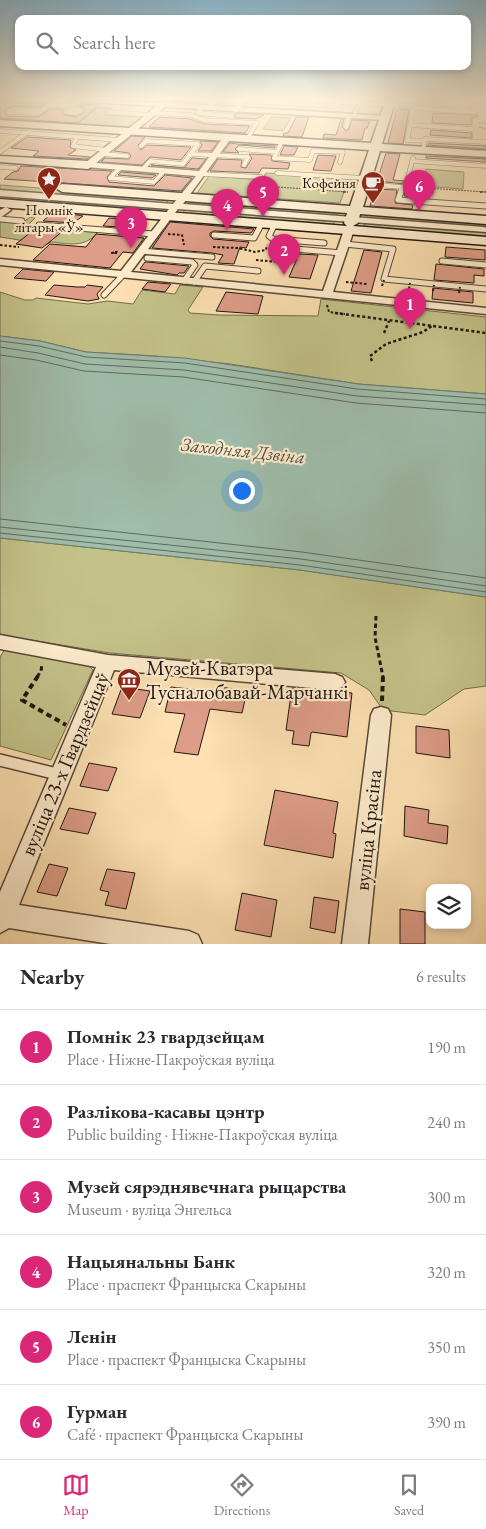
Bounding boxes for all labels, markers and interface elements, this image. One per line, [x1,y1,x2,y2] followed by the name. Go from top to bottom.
[15,15,471,70] search box
[33,29,61,57] icon: search
[73,30,155,55] text: Search here
[36,166,62,200] place icon: Помнік літары «Ў»
[360,170,386,204] cafe icon: Кофейня
[403,170,435,211] pin: 6
[302,173,356,192] place label: Кофейня
[247,176,279,217] pin: 5
[211,189,243,230] pin: 4
[14,200,84,236] place label: Помнік літары «Ў»
[115,207,147,248] pin: 3
[268,234,300,275] pin: 2
[394,288,426,329] pin: 1
[180,432,306,469] water label: Заходняя Дзвіна
[229,478,255,504] your location
[146,654,348,705] place label: Музей-Кватэра Тусналобавай-Марчанкі
[14,667,116,860] street label: вуліца 23-х Гвардзейцаў
[116,667,142,701] museum icon: Музей-Кватэра Тусналобавай-Марчанкі
[348,767,387,892] street label: вуліца Красіна
[426,884,471,929] map controls
[426,884,471,929] button: layers
[20,963,84,990] text: Nearby
[416,966,466,987] text: 6 results
[67,1024,265,1049] text: Помнік 23 гвардзейцам
[32,1037,40,1058] text: 1
[427,1037,466,1058] text: 190 m
[67,1049,275,1070] text: Place · Ніжне-Пакроўская вуліца
[67,1099,265,1124] text: Разлікова-касавы цэнтр
[32,1112,40,1133] text: 2
[427,1112,466,1133] text: 240 m
[67,1124,338,1145] text: Public building · Ніжне-Пакроўская вуліца
[67,1174,346,1199] text: Музей сярэднявечнага рыцарства
[32,1187,40,1208] text: 3
[427,1187,466,1208] text: 300 m
[67,1199,232,1220] text: Museum · вуліца Энгельса
[67,1249,235,1274] text: Нацыянальны Банк
[32,1262,40,1283] text: 4
[427,1262,466,1283] text: 320 m
[67,1274,306,1295] text: Place · праспект Францыска Скарыны
[67,1324,117,1349] text: Ленін
[32,1337,40,1358] text: 5
[427,1337,466,1358] text: 350 m
[67,1349,306,1370] text: Place · праспект Францыска Скарыны
[67,1399,127,1424] text: Гурман
[32,1412,40,1433] text: 6
[427,1412,466,1433] text: 390 m
[67,1424,303,1445] text: Café · праспект Францыска Скарыны
[62,1471,90,1519] tab: Map
[214,1471,270,1519] tab: Directions
[394,1471,424,1519] tab: Saved

